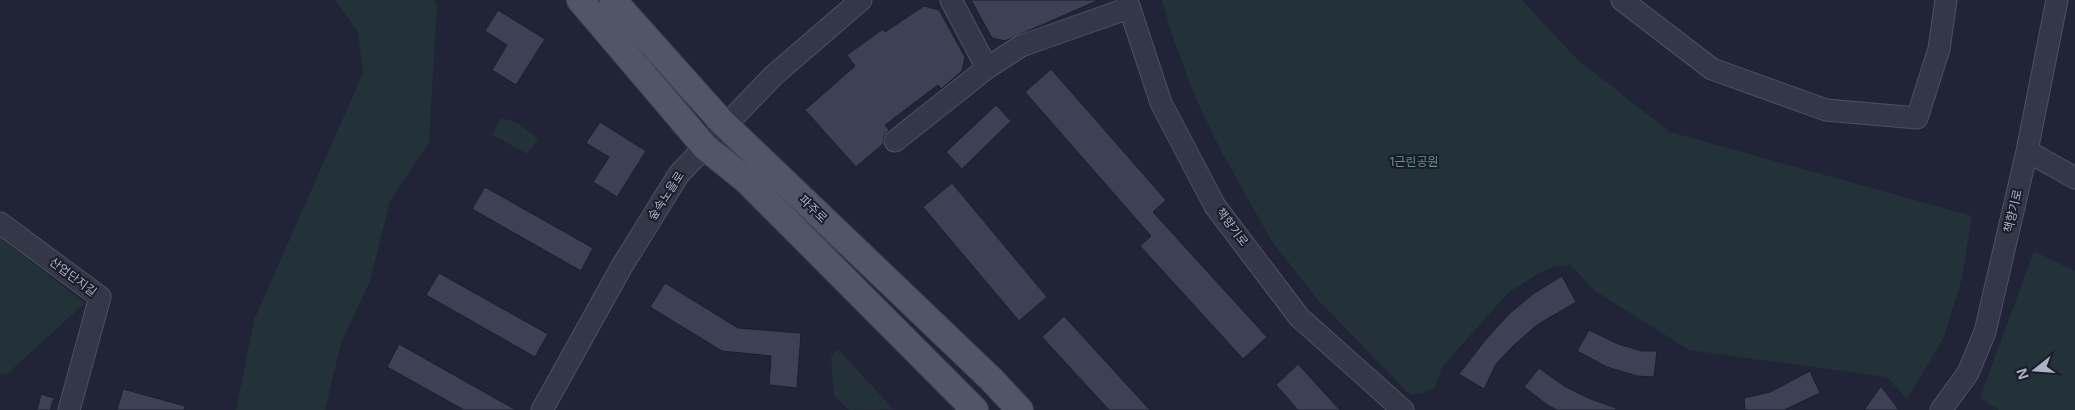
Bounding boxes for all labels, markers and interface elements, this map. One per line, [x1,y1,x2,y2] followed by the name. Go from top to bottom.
[1389,154,1439,169] park label: 1근린공원
[644,168,687,223] street label: 숲속노을로
[2000,188,2025,234] street label: 책향기로
[796,192,830,226] street label: 파주로
[1213,205,1252,249] street label: 책향기로
[47,254,100,299] street label: 산업단지길
[2010,345,2060,395] north arrow
[2012,366,2032,382] text: N

